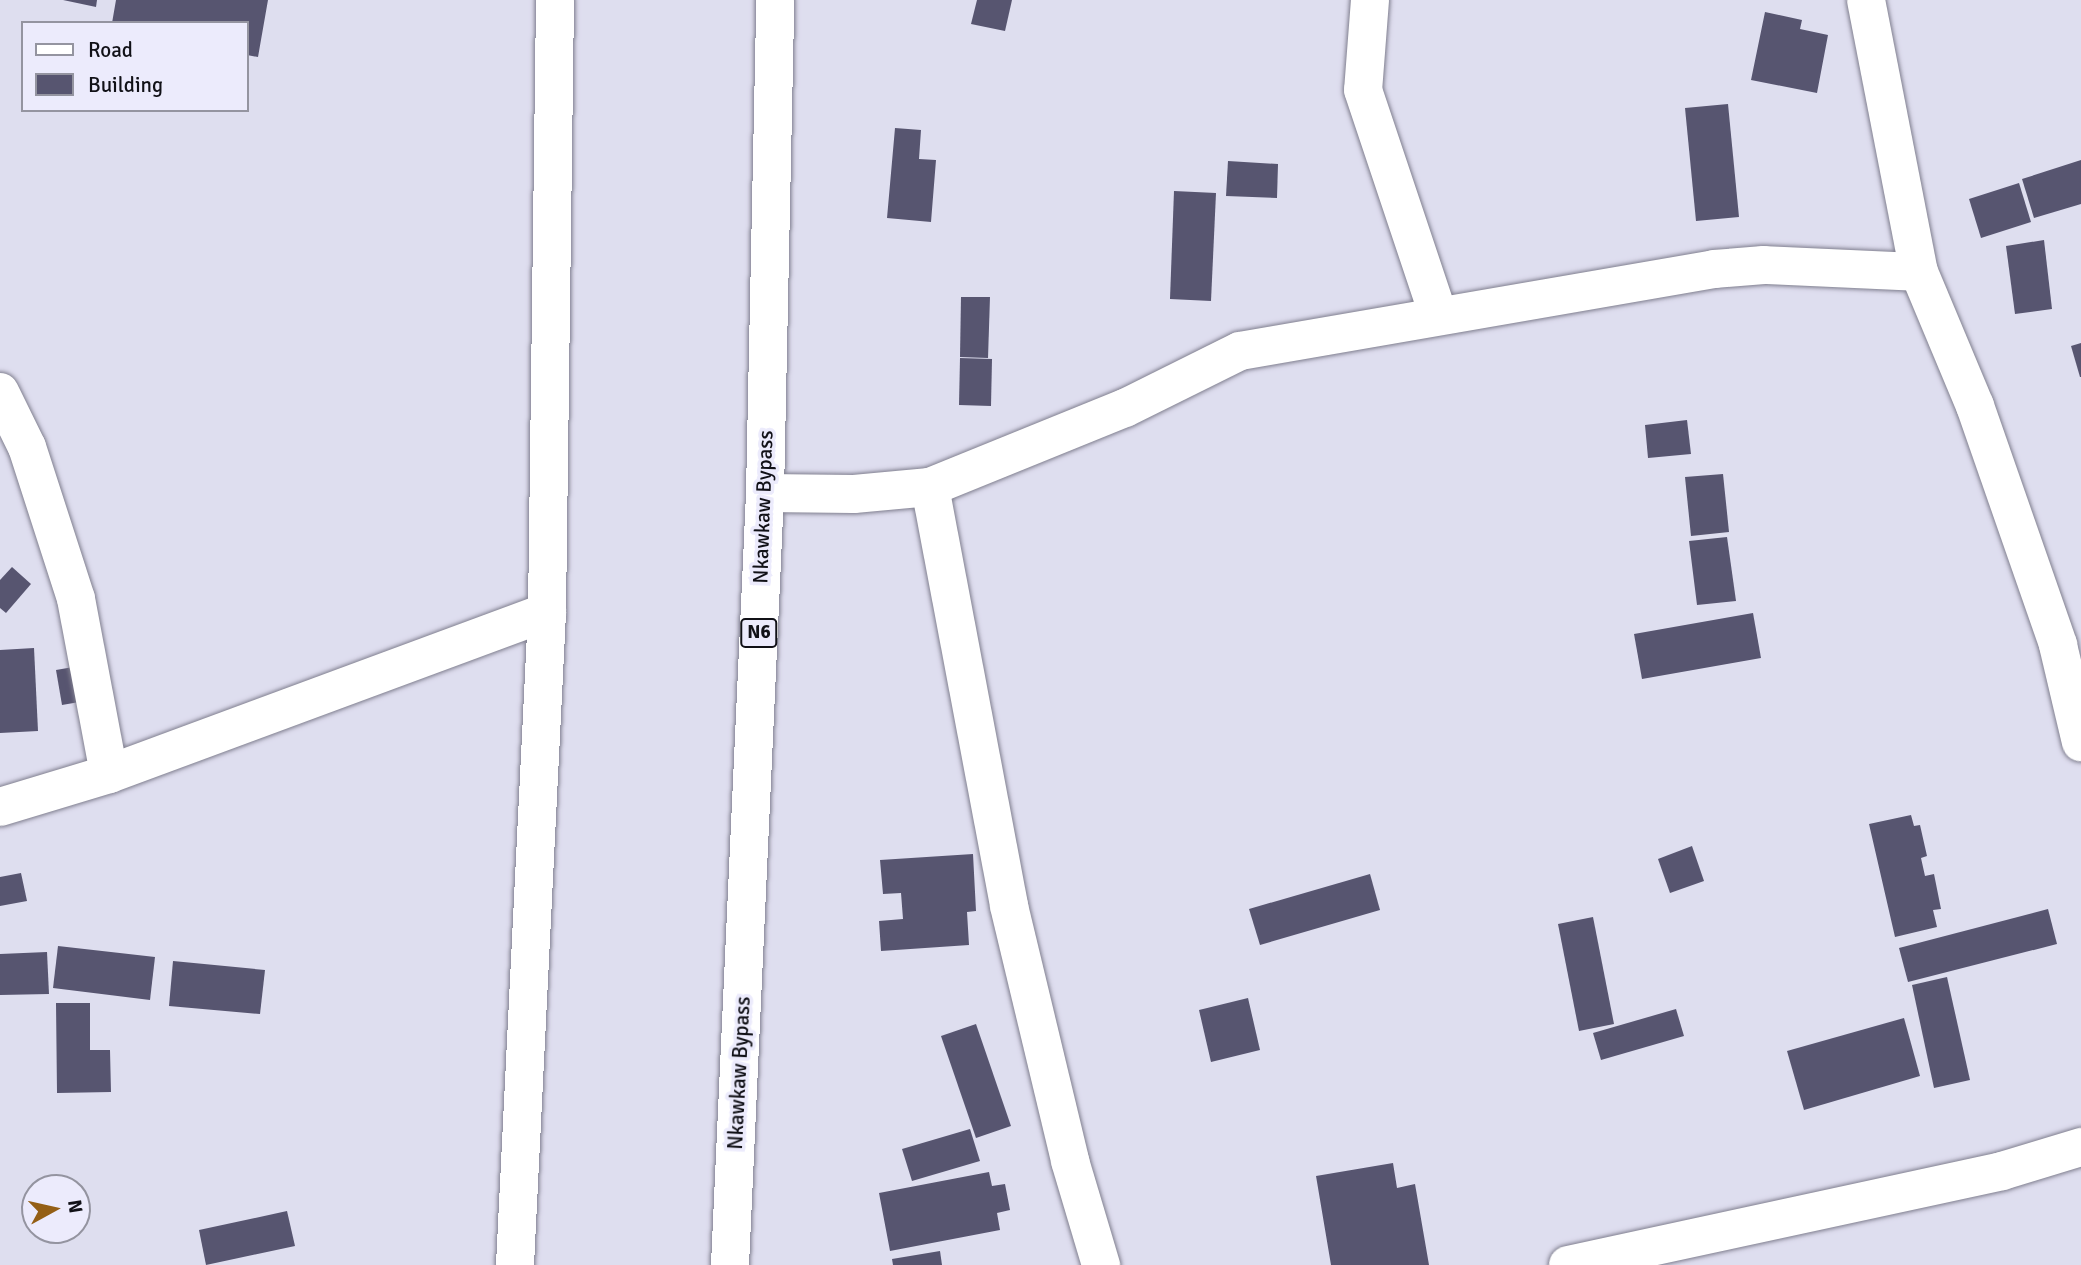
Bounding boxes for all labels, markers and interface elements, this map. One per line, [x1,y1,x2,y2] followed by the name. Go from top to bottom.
[21,21,248,112] legend
[88,37,133,63] text: Road
[88,72,163,98] text: Building
[748,430,778,584] street label: Nkawkaw Bypass
[740,618,778,648] road number: N6
[722,996,756,1150] street label: Nkawkaw Bypass
[21,1174,91,1244] north arrow
[62,1198,88,1215] text: N

